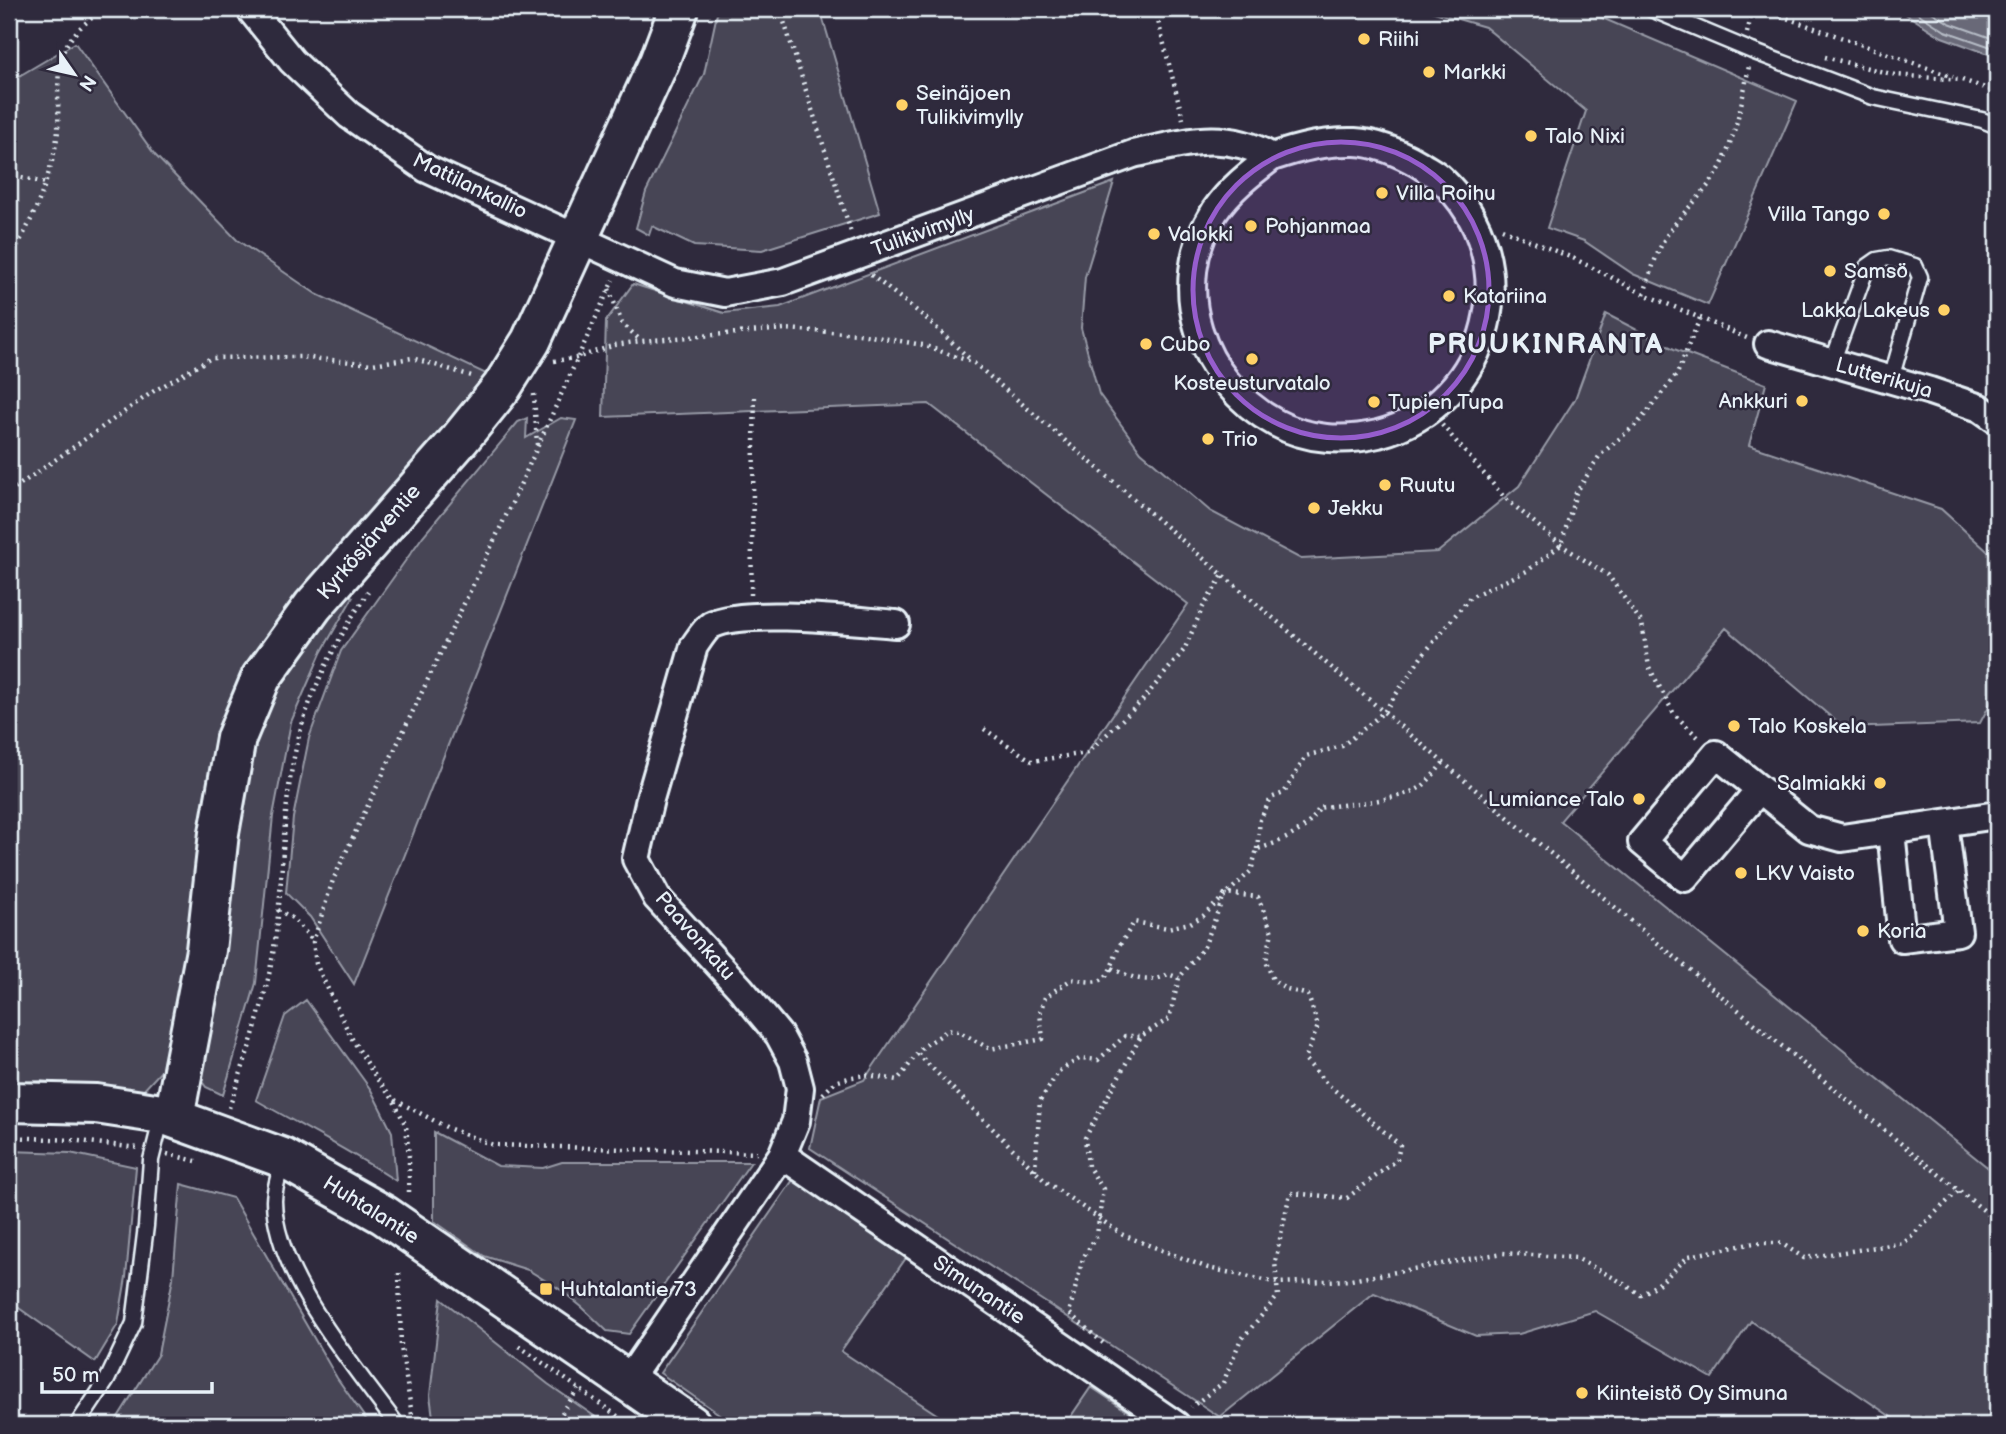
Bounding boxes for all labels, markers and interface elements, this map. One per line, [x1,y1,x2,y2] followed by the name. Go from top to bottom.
[1378,27,1419,52] place label: Riihi
[1356,31,1372,47] marker: Riihi
[38,38,108,108] north arrow
[1443,60,1506,85] place label: Markki
[1421,64,1437,80] marker: Markki
[73,70,100,95] text: N
[916,81,1024,130] place label: Seinäjoen Tulikivimylly
[894,97,910,113] marker: Seinäjoen Tulikivimylly
[1545,124,1625,149] place label: Talo Nixi
[1523,128,1539,144] marker: Talo Nixi
[409,148,531,224] street label: Mattilankallio
[1396,181,1496,206] place label: Villa Roihu
[1374,185,1390,201] marker: Villa Roihu
[868,202,978,262] street label: Tulikivimylly
[1768,202,1870,227] place label: Villa Tango
[1876,206,1892,222] marker: Villa Tango
[1265,214,1371,239] place label: Pohjanmaa
[1243,218,1259,234] marker: Pohjanmaa
[1168,222,1233,247] place label: Valokki
[1146,226,1162,242] marker: Valokki
[1844,259,1908,284] place label: Samsö
[1822,263,1838,279] marker: Samsö
[1463,284,1547,309] place label: Katariina
[1441,288,1457,304] marker: Katariina
[1801,298,1930,323] place label: Lakka Lakeus
[1936,302,1952,318] marker: Lakka Lakeus
[1428,328,1664,361] district label: PRUUKINRANTA
[1160,332,1210,357] place label: Cubo
[1138,336,1154,352] marker: Cubo
[1244,351,1260,367] marker: Kosteusturvatalo
[1833,352,1935,404] street label: Lutterikuja
[1173,371,1331,396] place label: Kosteusturvatalo
[1719,389,1788,414] place label: Ankkuri
[1388,390,1504,415] place label: Tupien Tupa
[1794,393,1810,409] marker: Ankkuri
[1366,394,1382,410] marker: Tupien Tupa
[1222,427,1258,452] place label: Trio
[1200,431,1216,447] marker: Trio
[1399,473,1455,498] place label: Ruutu
[1377,477,1393,493] marker: Ruutu
[312,479,426,605] street label: Kyrkösjärventie
[1328,496,1383,521] place label: Jekku
[1306,500,1322,516] marker: Jekku
[1748,714,1867,739] place label: Talo Koskela
[1726,718,1742,734] marker: Talo Koskela
[1777,771,1866,796] place label: Salmiakki
[1872,775,1888,791] marker: Salmiakki
[1488,787,1625,812] place label: Lumiance Talo
[1631,791,1647,807] marker: Lumiance Talo
[1755,861,1855,886] place label: LKV Vaisto
[1733,865,1749,881] marker: LKV Vaisto
[650,886,740,986] street label: Paavonkatu
[1877,919,1927,944] place label: Koria
[1855,923,1871,939] marker: Koria
[318,1171,424,1249] street label: Huhtalantie
[928,1250,1030,1330] street label: Simunantie
[560,1277,697,1302] place label: Huhtalantie 73
[538,1281,554,1297] marker: Huhtalantie 73
[42,1350,212,1394] scale bar
[52,1363,99,1388] text: 50 m
[1596,1381,1788,1406] place label: Kiinteistö Oy Simuna
[1574,1385,1590,1401] marker: Kiinteistö Oy Simuna

